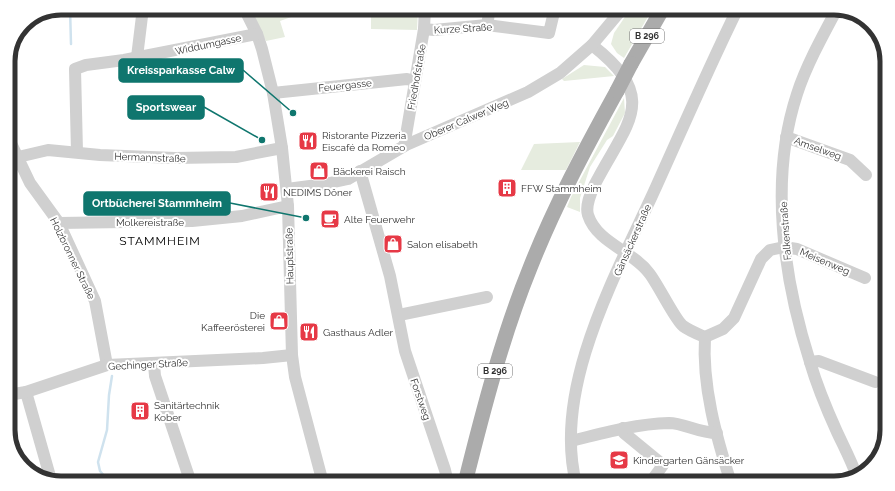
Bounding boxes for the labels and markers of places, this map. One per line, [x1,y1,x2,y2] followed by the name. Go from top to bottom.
[119,59,243,82] callout: Kreissparkasse Calw
[128,96,204,119] callout: Sportswear
[297,130,319,152] restaurant icon: Ristorante Pizzeria Eiscafé da Romeo
[322,130,406,153] place label: Ristorante Pizzeria Eiscafé da Romeo
[308,160,330,182] shop icon: Bäckerei Raisch
[333,166,406,177] place label: Bäckerei Raisch
[496,177,518,199] building icon: FFW Stammheim
[258,181,280,203] restaurant icon: NEDIMS Döner
[521,183,602,194] place label: FFW Stammheim
[283,187,353,198] place label: NEDIMS Döner
[84,192,230,215] callout: Ortbücherei Stammheim
[319,208,341,230] cafe icon: Alte Feuerwehr
[344,214,416,225] place label: Alte Feuerwehr
[382,233,404,255] shop icon: Salon elisabeth
[407,239,478,250] place label: Salon elisabeth
[201,310,265,333] place label: Die Kaffeerösterei
[268,310,290,332] shop icon: Die Kaffeerösterei
[298,321,320,343] restaurant icon: Gasthaus Adler
[323,327,393,338] place label: Gasthaus Adler
[129,400,151,422] building icon: Sanitärtechnik Kober
[154,400,220,423] place label: Sanitärtechnik Kober
[608,449,630,471] school or university icon: Kindergarten Gänsäcker
[633,455,745,466] place label: Kindergarten Gänsäcker

